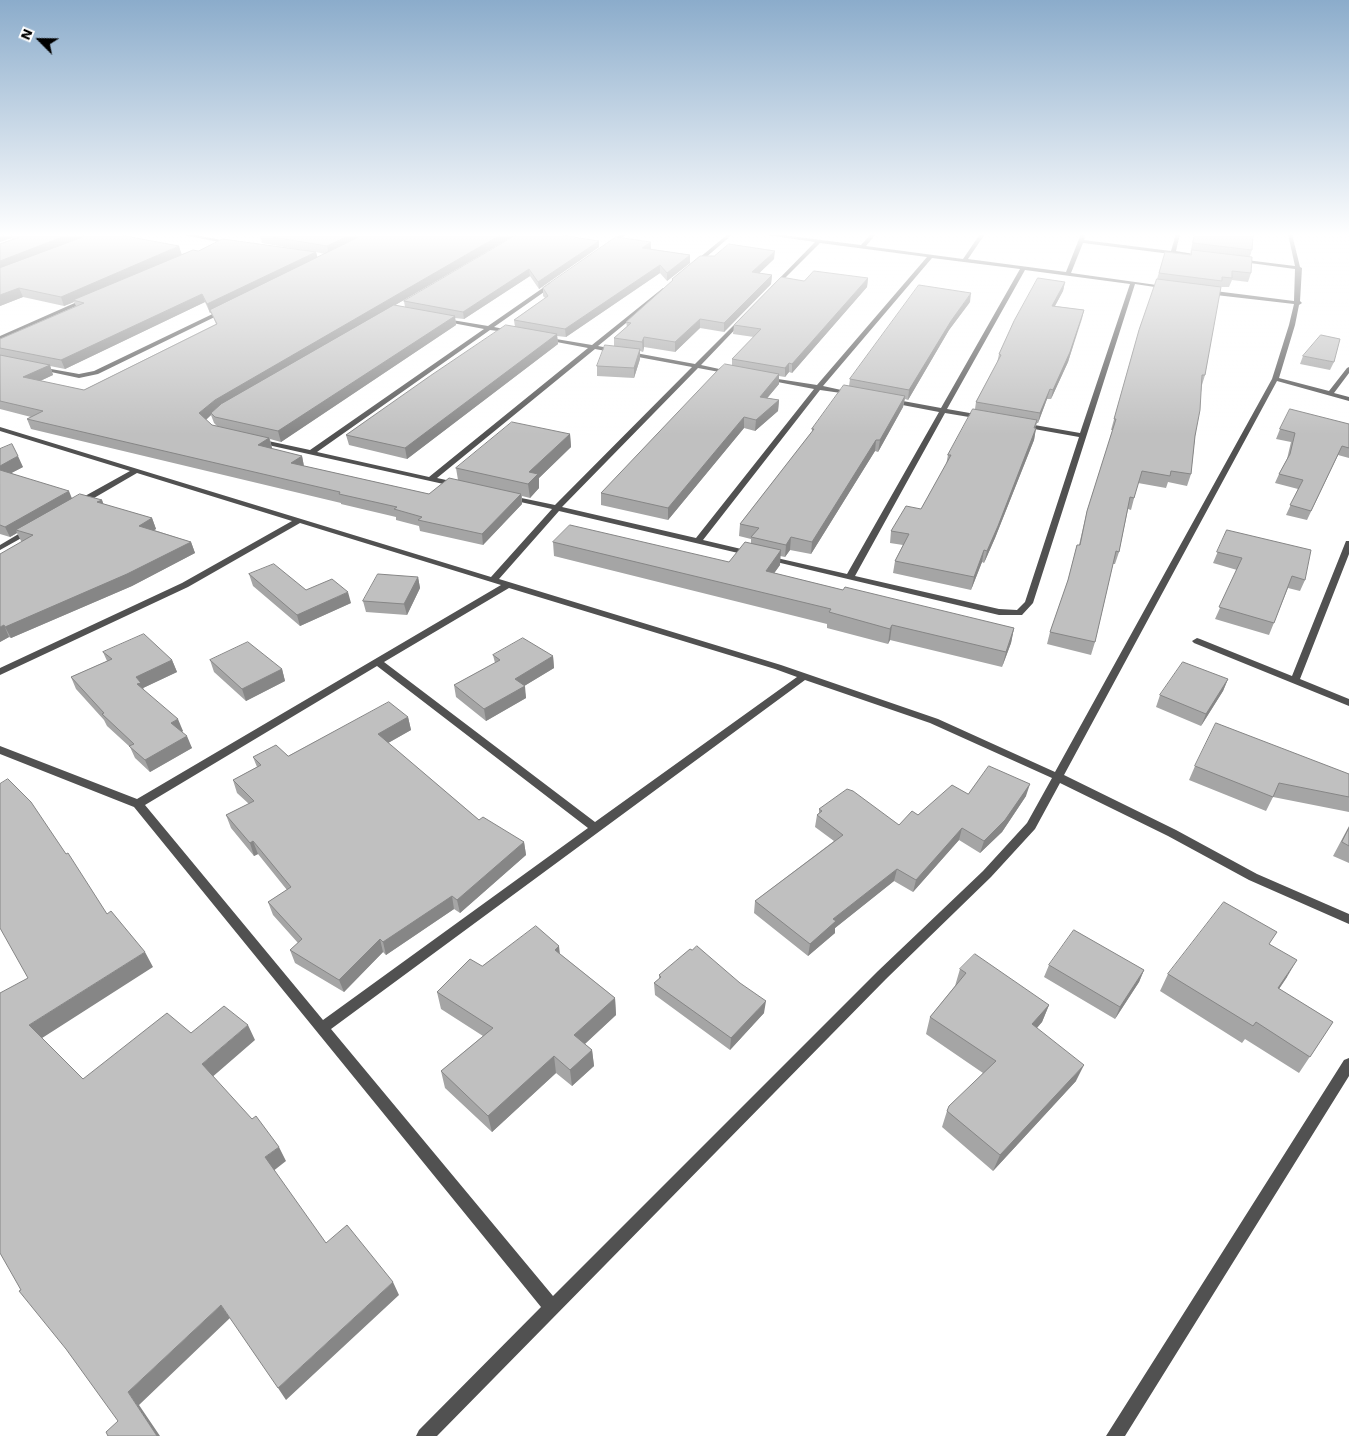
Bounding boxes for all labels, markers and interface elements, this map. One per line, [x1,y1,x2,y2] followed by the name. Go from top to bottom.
[15,15,65,65] north arrow
[17,26,36,42] text: N

